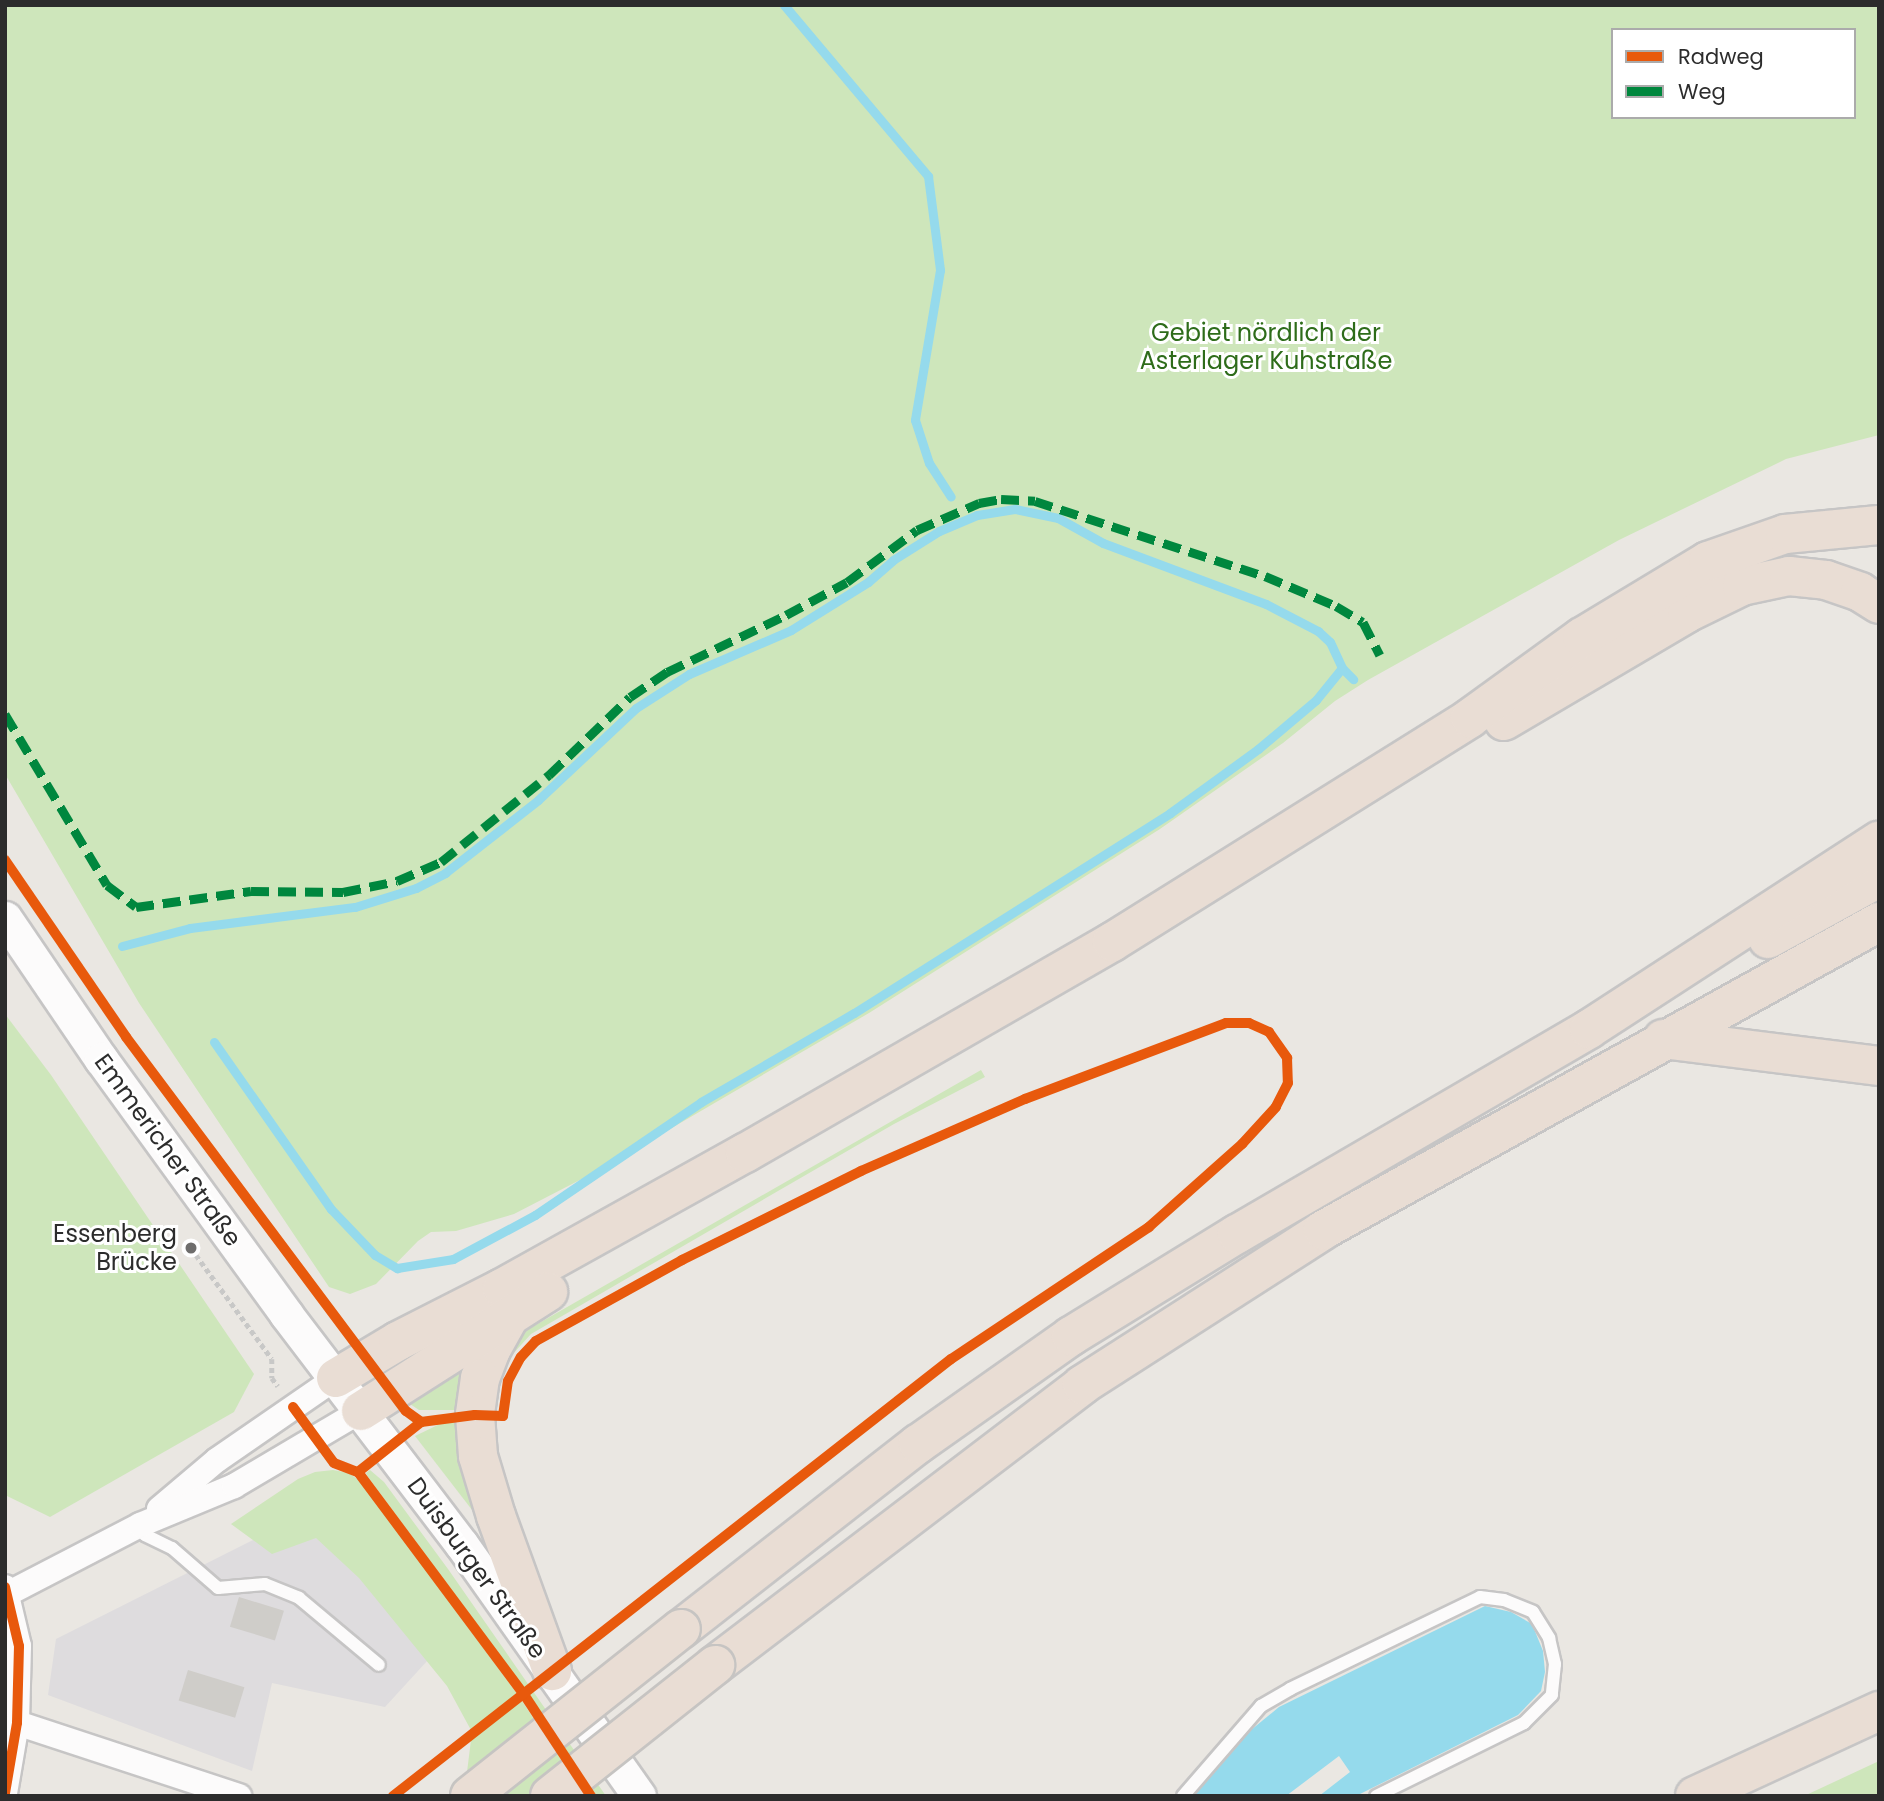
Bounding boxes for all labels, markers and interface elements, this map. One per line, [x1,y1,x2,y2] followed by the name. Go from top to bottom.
[1611,28,1856,119] legend
[1678,42,1764,71] text: Radweg
[1678,77,1726,106] text: Weg
[1140,319,1392,375] park label: Gebiet nördlich der Asterlager Kuhstraße
[88,1048,248,1252] street label: Emmericher Straße
[53,1220,177,1276] place label: Essenberg Brücke
[183,1240,199,1256] marker: Essenberg Brücke
[402,1472,552,1664] street label: Duisburger Straße

